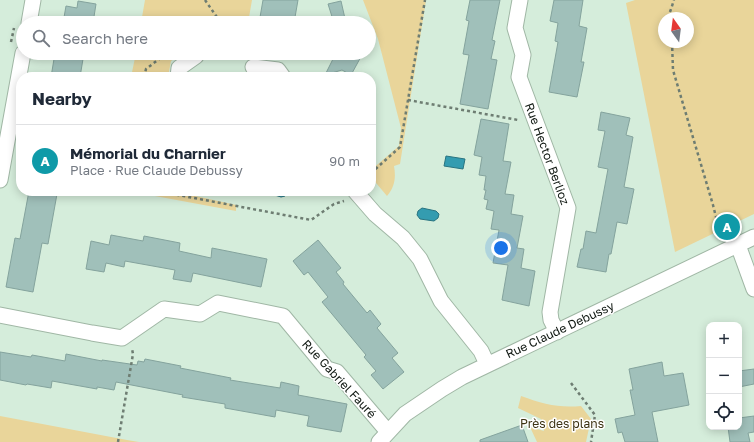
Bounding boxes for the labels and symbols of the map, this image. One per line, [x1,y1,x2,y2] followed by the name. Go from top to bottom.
[658,12,694,48] north arrow
[522,101,573,207] street label: Rue Hector Berlioz
[714,212,740,242] pin: A
[491,238,511,258] your location
[503,298,617,361] street label: Rue Claude Debussy
[299,336,380,421] street label: Rue Gabriel Fauré
[520,416,604,431] park label: Près des plans

